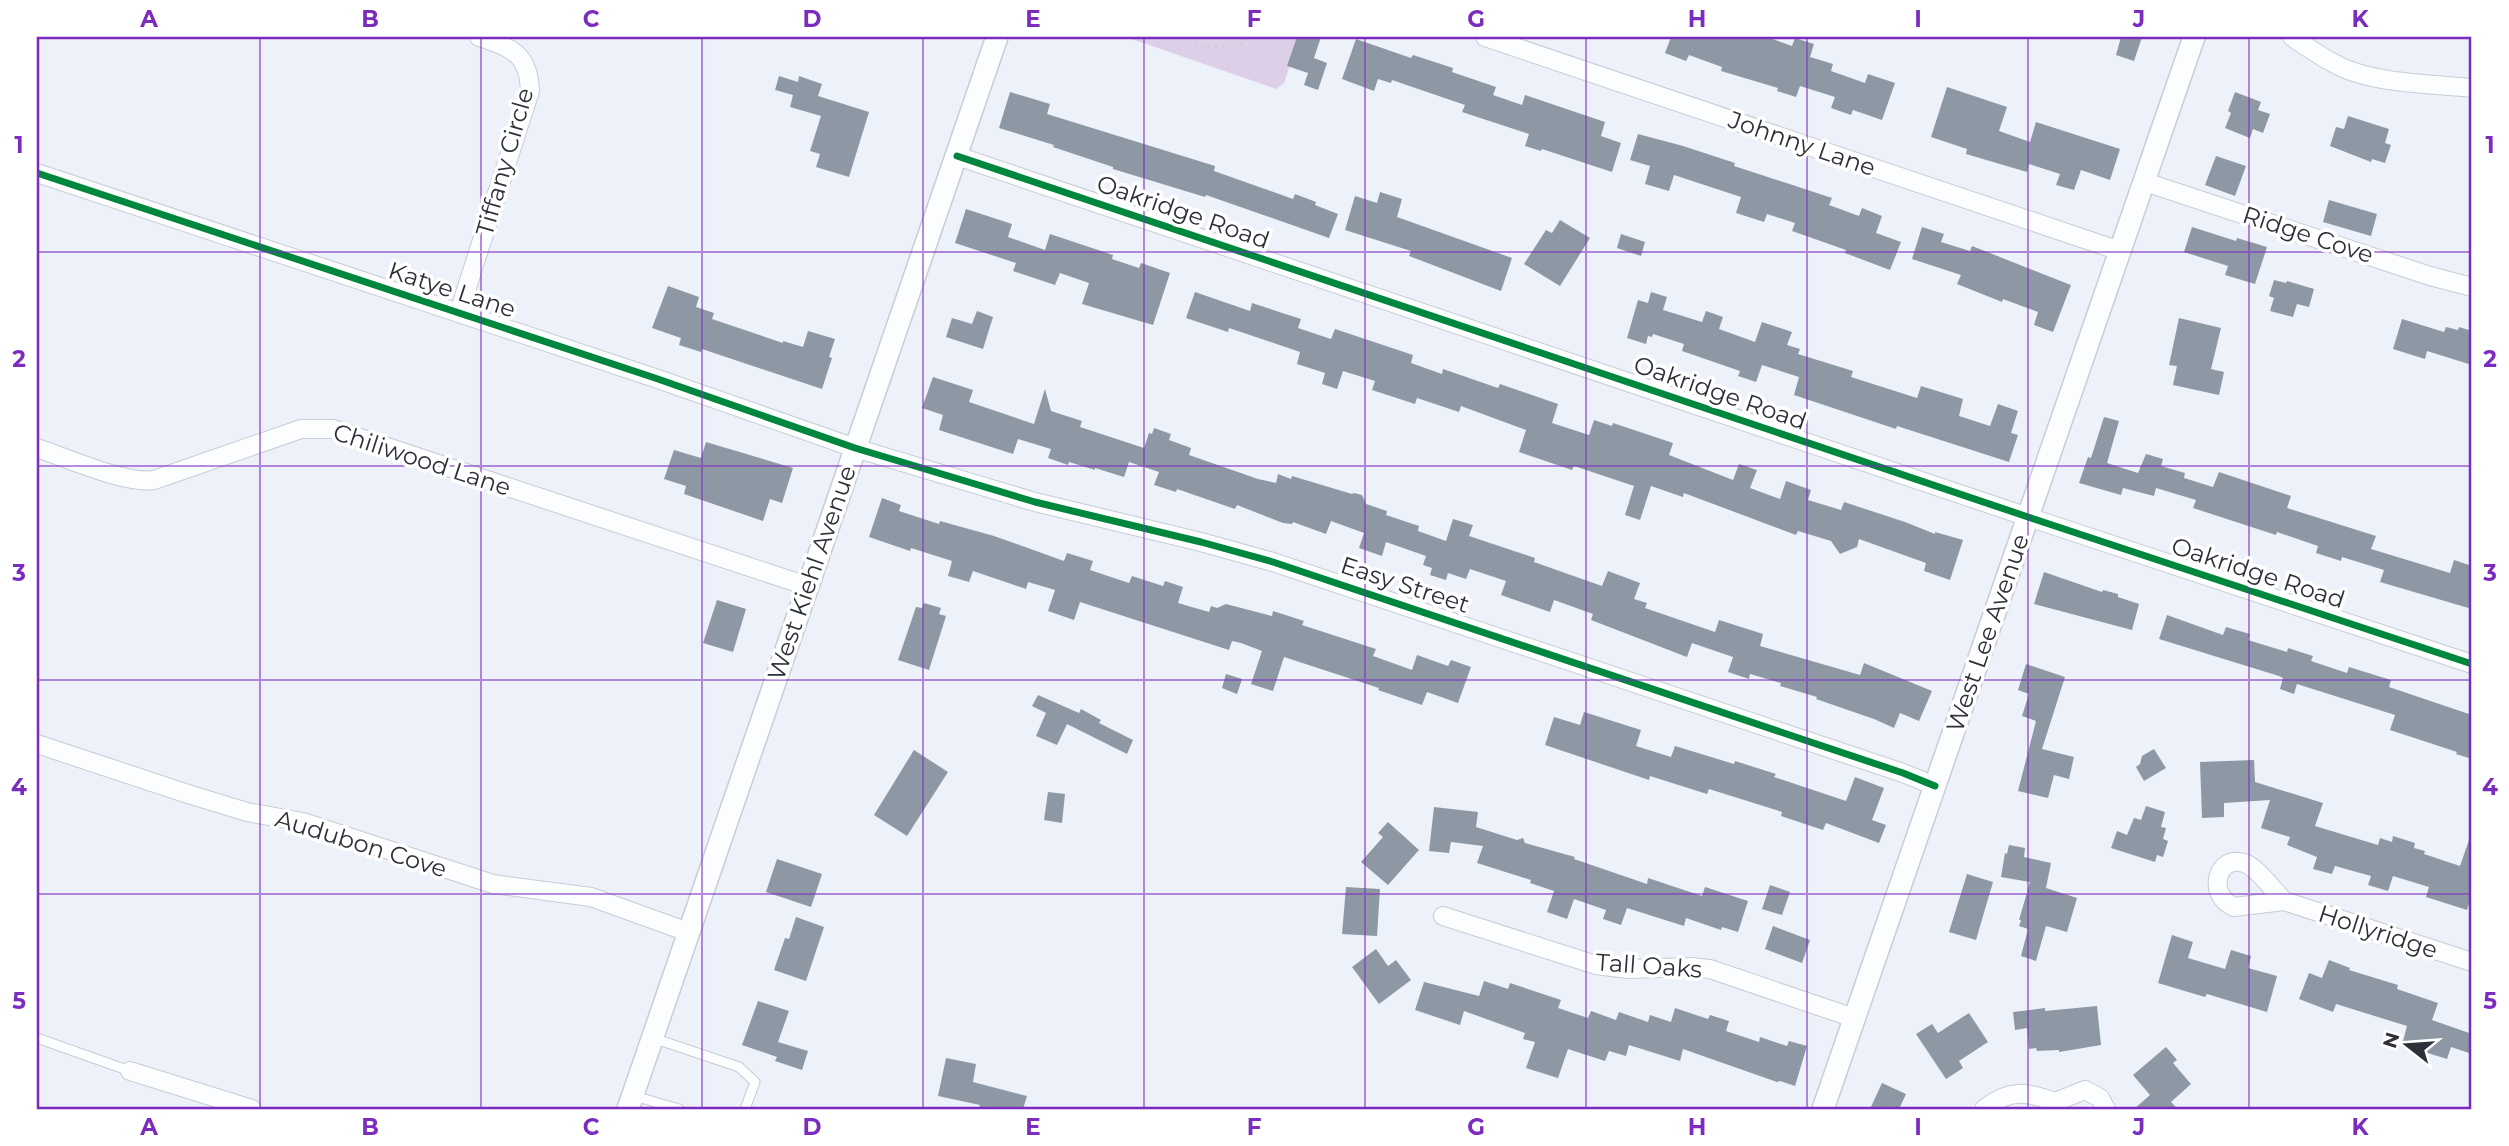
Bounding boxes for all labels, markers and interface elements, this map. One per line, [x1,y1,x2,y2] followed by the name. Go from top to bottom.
[139,5,158,33] text: A
[361,5,379,33] text: B
[583,5,600,33] text: C
[803,5,822,33] text: D
[1025,5,1041,33] text: E
[1247,5,1262,33] text: F
[1467,5,1485,33] text: G
[1688,5,1706,33] text: H
[1914,5,1922,33] text: I
[2132,5,2145,33] text: J
[2351,5,2369,33] text: K
[470,85,539,239] street label: Tiffany Circle
[1724,104,1879,182] street label: Johnny Lane
[14,131,24,159] text: 1
[2485,131,2495,159] text: 1
[1093,168,1273,255] street label: Oakridge Road
[2239,200,2377,269] street label: Ridge Cove
[385,255,520,324] street label: Katye Lane
[12,345,26,373] text: 2
[2483,345,2497,373] text: 2
[1630,349,1810,436] street label: Oakridge Road
[330,417,515,502] street label: Chiliwood Lane
[761,462,862,684] street label: West Kiehl Avenue
[1940,530,2035,736] street label: West Lee Avenue
[2168,531,2349,614] street label: Oakridge Road
[1337,550,1473,619] street label: Easy Street
[11,559,26,587] text: 3
[2482,559,2497,587] text: 3
[11,773,27,801] text: 4
[2482,773,2498,801] text: 4
[272,804,450,883] street label: Audubon Cove
[2315,899,2441,964] street label: Hollyridge
[1595,947,1703,984] street label: Tall Oaks
[12,987,26,1015] text: 5
[2483,987,2497,1015] text: 5
[2372,1010,2442,1080] north arrow
[2378,1029,2404,1051] text: N
[139,1113,158,1141] text: A
[361,1113,379,1141] text: B
[583,1113,600,1141] text: C
[803,1113,822,1141] text: D
[1025,1113,1041,1141] text: E
[1247,1113,1262,1141] text: F
[1467,1113,1485,1141] text: G
[1688,1113,1706,1141] text: H
[1914,1113,1922,1141] text: I
[2132,1113,2145,1141] text: J
[2351,1113,2369,1141] text: K

